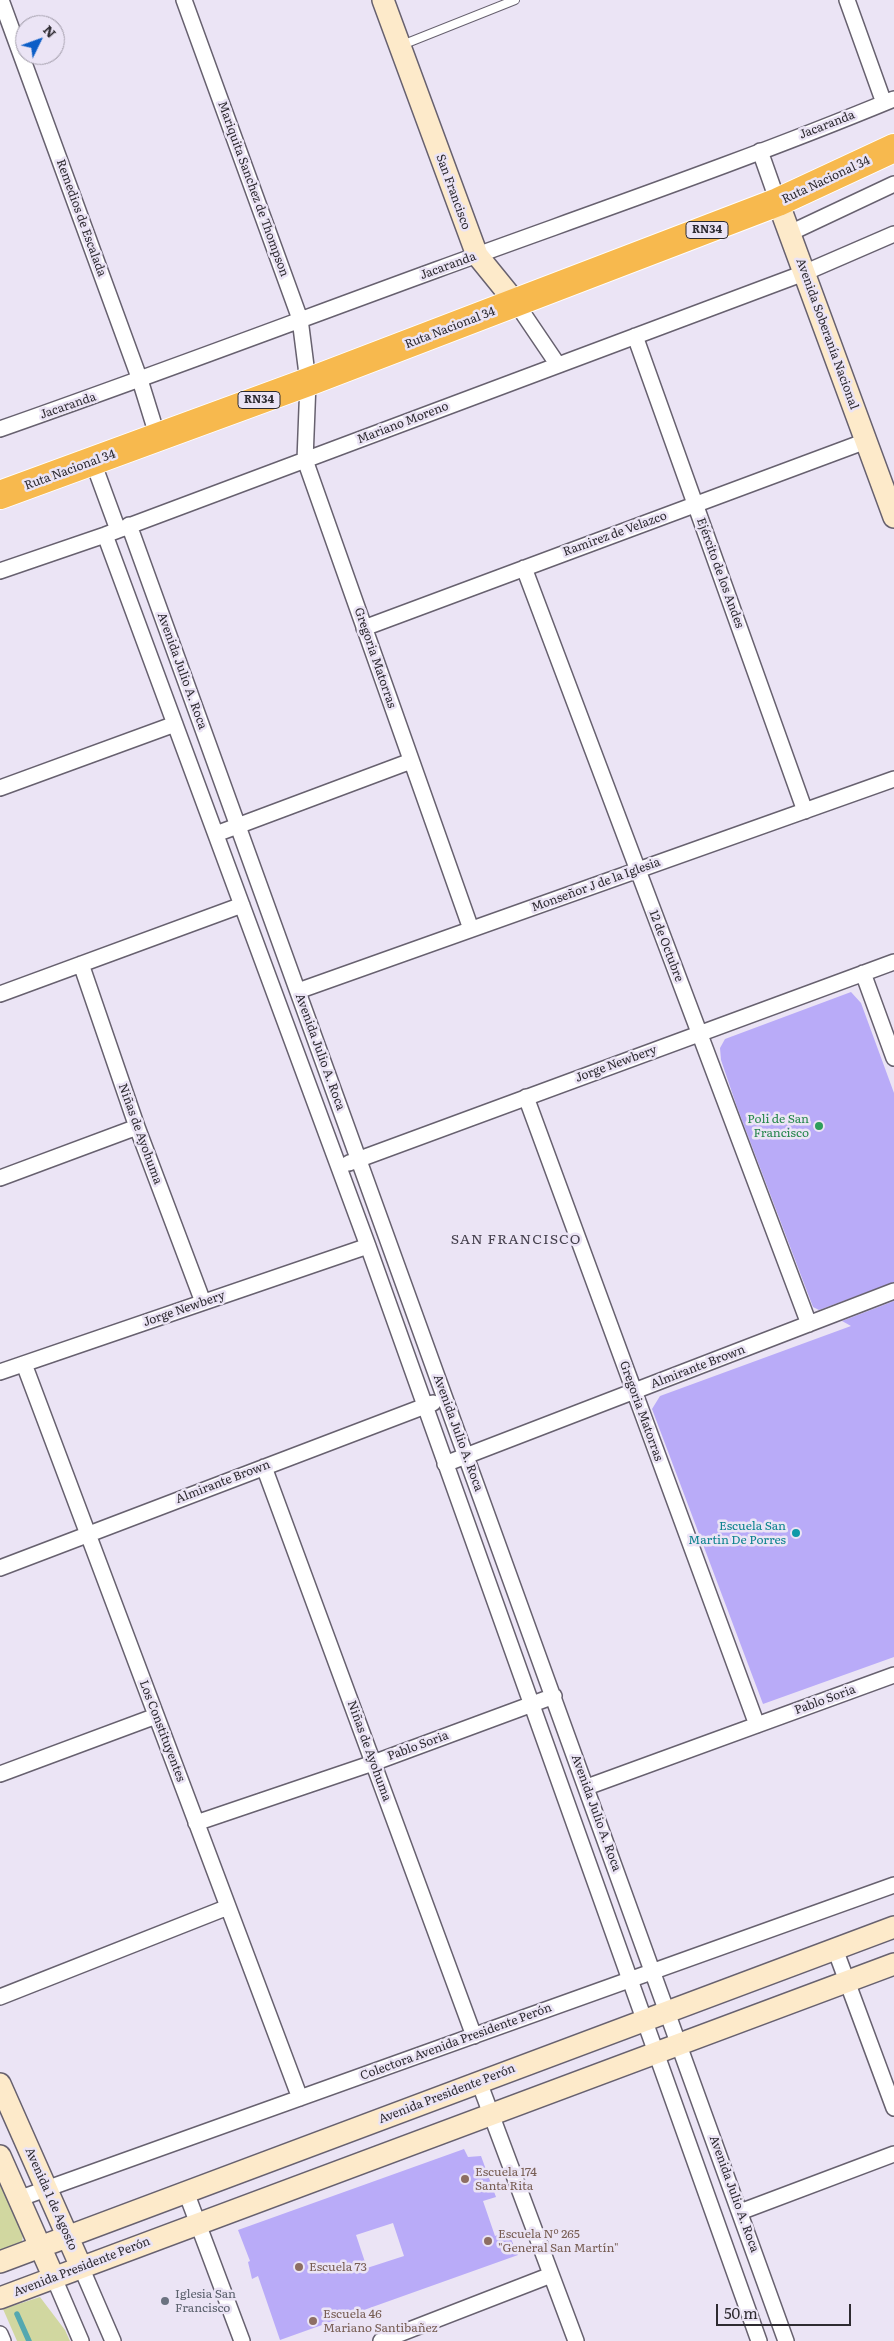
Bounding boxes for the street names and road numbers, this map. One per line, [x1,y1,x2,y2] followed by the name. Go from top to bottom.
[214,99,292,279] street label: Mariquita Sanchez de Thompson
[797,108,857,142] street label: Jacaranda
[433,152,473,232] street label: San Francisco
[780,153,872,207] street label: Ruta Nacional 34
[53,157,109,279] street label: Remedios de Escalada
[686,222,728,238] road number: RN34
[418,249,478,283] street label: Jacaranda
[793,256,861,412] street label: Avenida Soberanía Nacional
[403,304,497,352] street label: Ruta Nacional 34
[38,390,98,422] street label: Jacaranda
[238,392,280,408] road number: RN34
[355,399,451,447] street label: Mariano Moreno
[23,447,117,493] street label: Ruta Nacional 34
[561,509,669,559] street label: Ramirez de Velazco
[693,516,747,630] street label: Ejército de los Andes
[351,606,399,710] street label: Gregoria Matorras
[154,611,210,731] street label: Avenida Julio A. Roca
[530,855,662,915] street label: Monseñor J de la Iglesia
[646,908,686,984] street label: 12 de Octubre
[292,992,348,1112] street label: Avenida Julio A. Roca
[573,1043,659,1085] street label: Jorge Newbery
[115,1082,165,1186] street label: Niñas de Ayohuma
[141,1288,227,1330] street label: Jorge Newbery
[649,1342,747,1392] street label: Almirante Brown
[616,1359,666,1463] street label: Gregoria Matorras
[430,1373,486,1493] street label: Avenida Julio A. Roca
[174,1457,272,1507] street label: Almirante Brown
[136,1678,188,1784] street label: Los Constituyentes
[792,1682,858,1718] street label: Pablo Soria
[344,1699,394,1803] street label: Niñas de Ayohuma
[385,1728,451,1764] street label: Pablo Soria
[568,1753,624,1873] street label: Avenida Julio A. Roca
[358,2001,554,2083] street label: Colectora Avenida Presidente Perón
[377,2061,517,2127] street label: Avenida Presidente Perón
[706,2134,762,2254] street label: Avenida Julio A. Roca
[22,2145,80,2253] street label: Avenida 1 de Agosto
[12,2234,152,2300] street label: Avenida Presidente Perón

